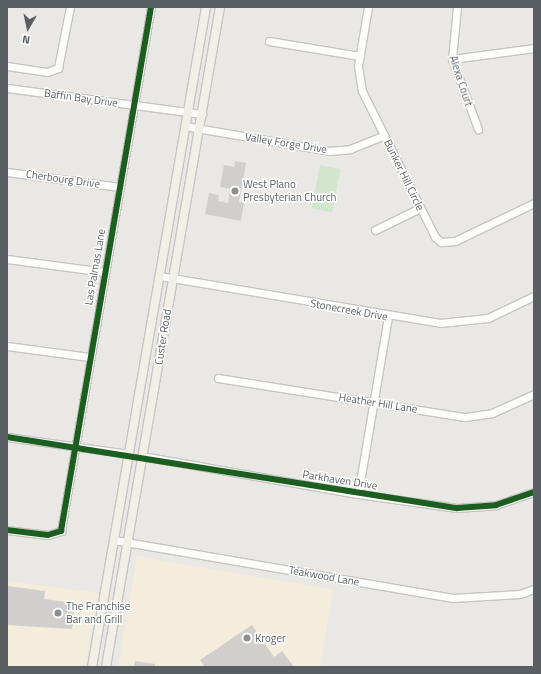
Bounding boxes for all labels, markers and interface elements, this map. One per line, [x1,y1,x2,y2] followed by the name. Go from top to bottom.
[8,8,48,48] north arrow
[21,31,31,48] text: N
[447,54,475,108] street label: Alexa Court
[43,86,119,110] street label: Baffin Bay Drive
[244,130,328,156] street label: Valley Forge Drive
[381,137,427,213] street label: Bunker Hill Circle
[25,167,101,191] street label: Cherbourg Drive
[243,178,336,204] place label: West Plano Presbyterian Church
[230,186,240,196] marker: West Plano Presbyterian Church
[82,228,108,306] street label: Las Palmas Lane
[309,297,389,323] street label: Stonecreek Drive
[152,308,174,366] street label: Custer Road
[338,390,418,416] street label: Heather Hill Lane
[302,468,378,492] street label: Parkhaven Drive
[288,563,360,589] street label: Teakwood Lane
[66,600,130,626] place label: The Franchise Bar and Grill
[53,608,63,618] marker: The Franchise Bar and Grill
[255,631,286,645] place label: Kroger
[242,633,252,643] marker: Kroger

